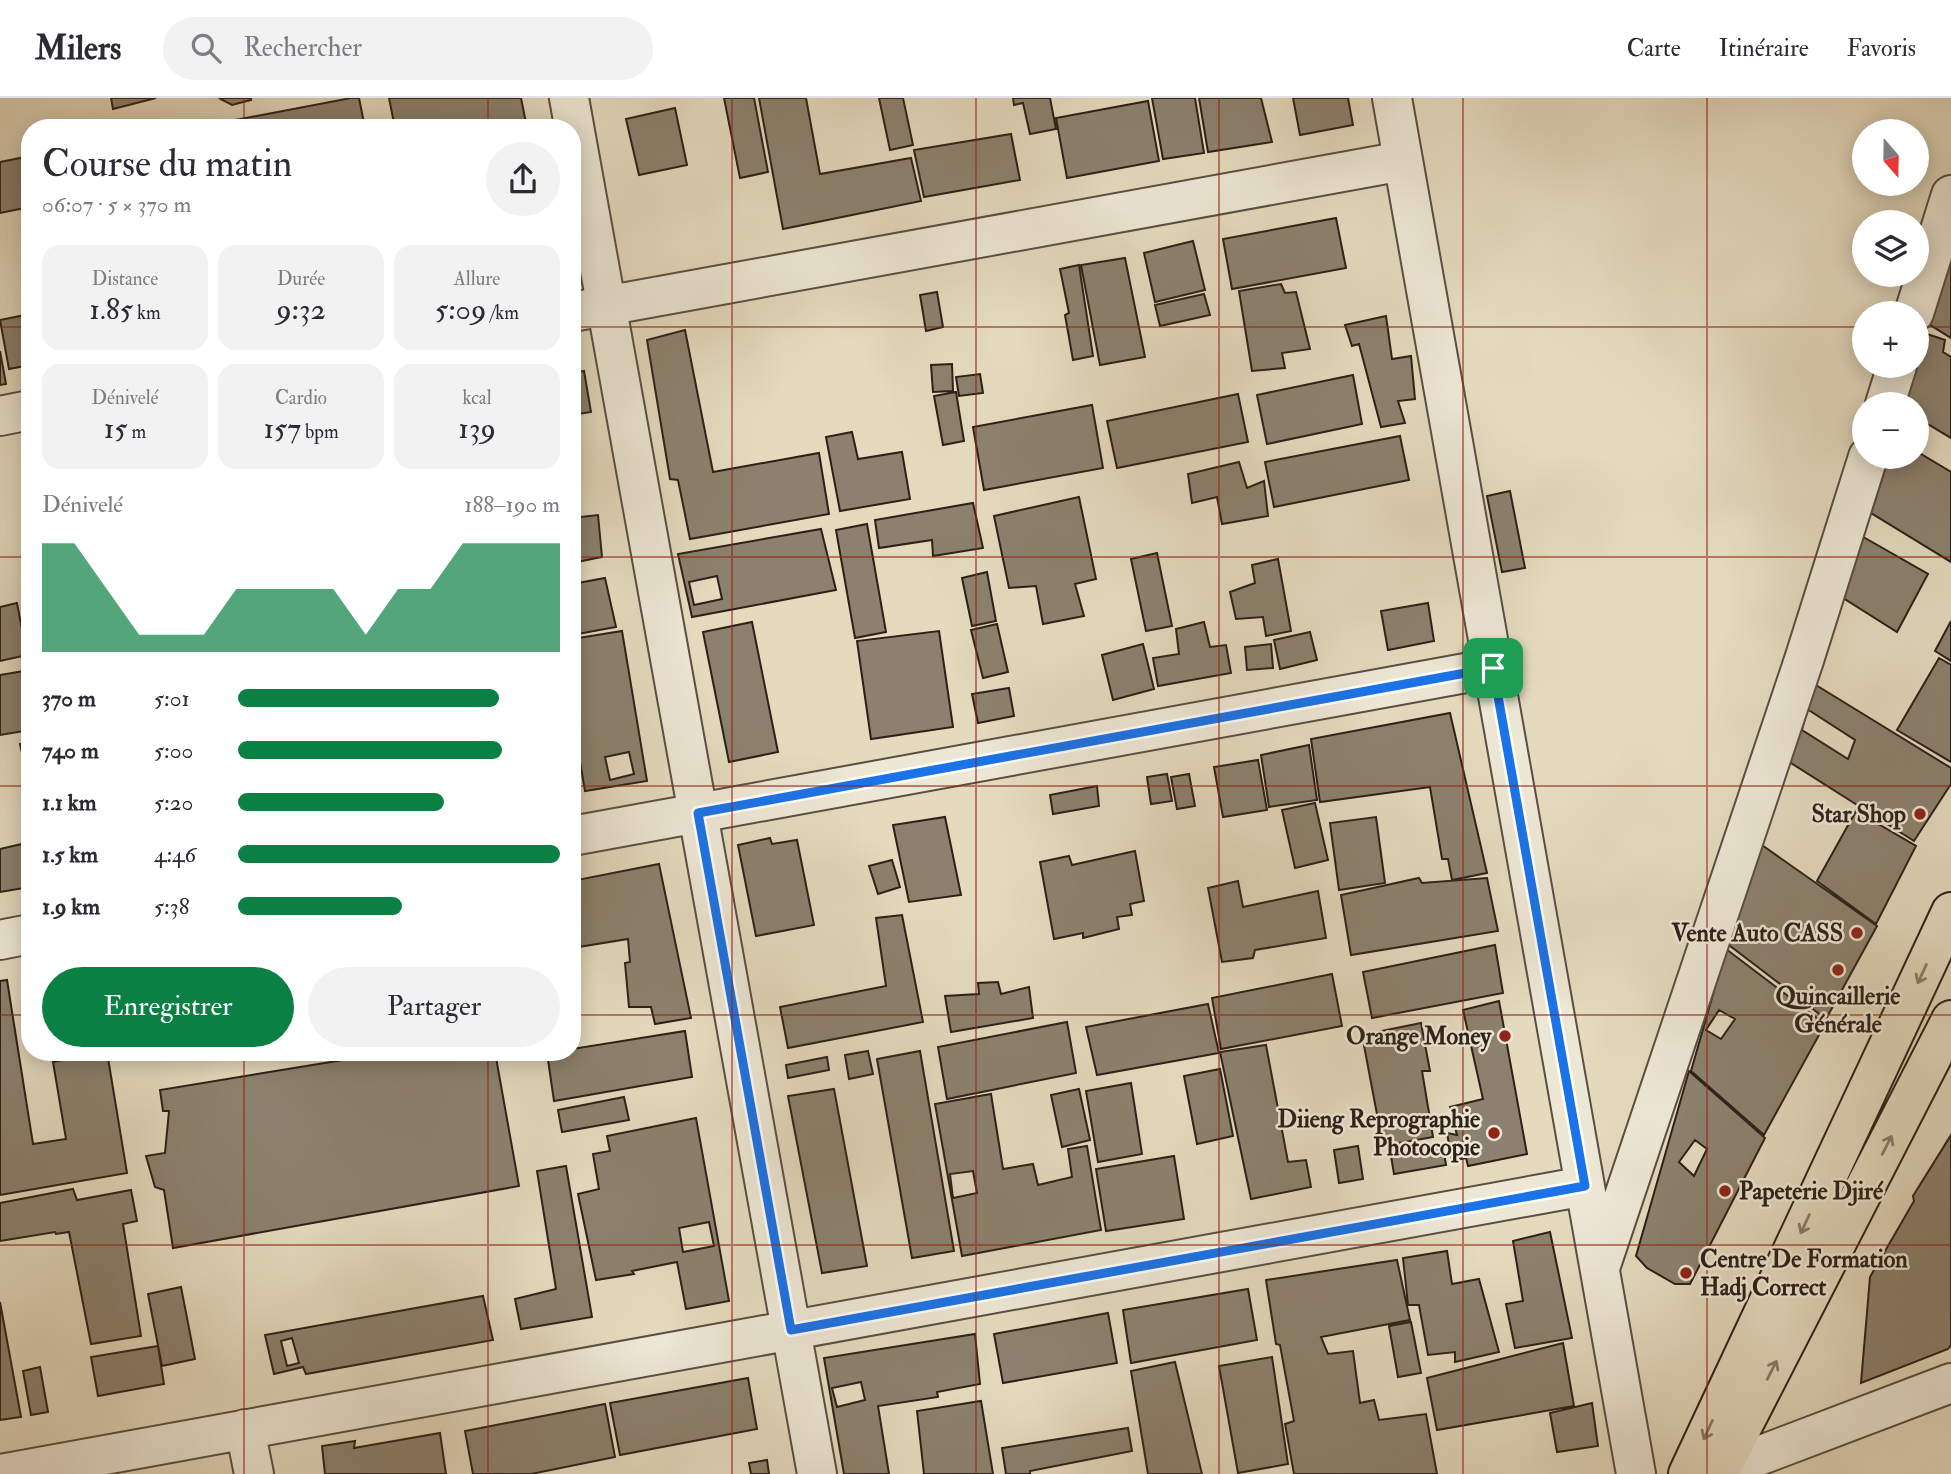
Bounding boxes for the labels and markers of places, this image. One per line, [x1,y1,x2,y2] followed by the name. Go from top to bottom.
[1463,638,1523,698] pin
[1811,799,1906,830] place label: Star Shop
[1912,806,1928,822] marker: Star Shop
[1671,918,1843,949] place label: Vente Auto CASS
[1849,925,1865,941] marker: Vente Auto CASS
[1830,962,1846,978] marker: Quincaillerie Générale
[1776,981,1900,1040] place label: Quincaillerie Générale
[1346,1021,1492,1052] place label: Orange Money
[1497,1028,1513,1044] marker: Orange Money
[1278,1104,1480,1163] place label: Diieng Reprographie Photocopie
[1486,1125,1502,1141] marker: Diieng Reprographie Photocopie
[1739,1176,1884,1207] place label: Papeterie Djiré
[1717,1183,1733,1199] marker: Papeterie Djiré
[1700,1244,1908,1303] place label: Centre De Formation Hadj Correct
[1678,1265,1694,1281] marker: Centre De Formation Hadj Correct

